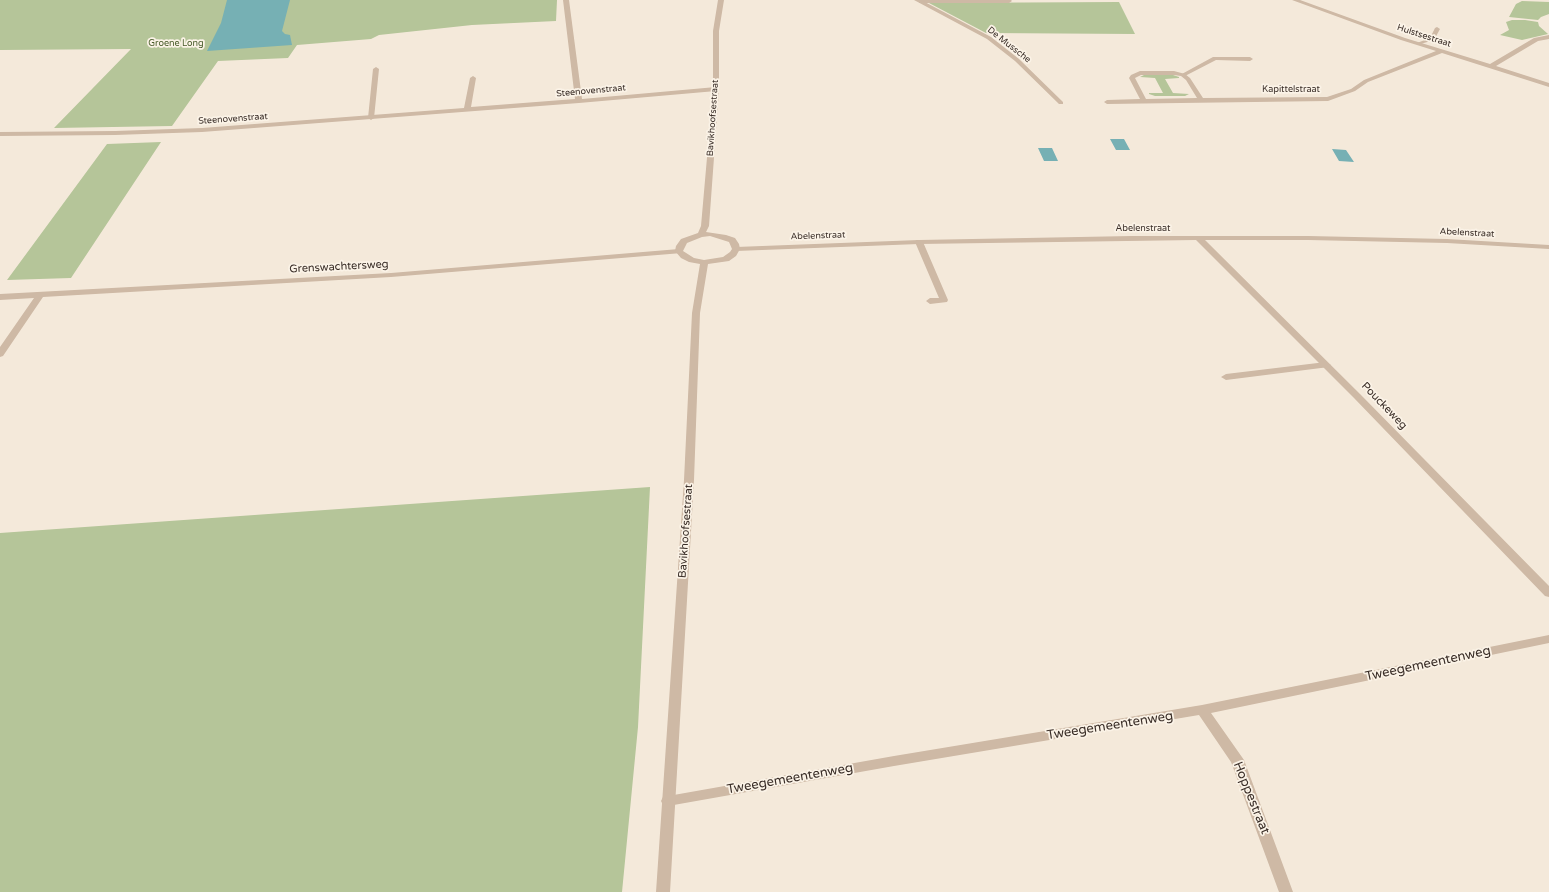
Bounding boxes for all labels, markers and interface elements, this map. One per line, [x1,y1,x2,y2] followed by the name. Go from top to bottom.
[1396,22,1452,50] street label: Hulstsestraat
[985,25,1033,65] street label: De Mussche
[148,39,204,49] park label: Groene Long
[705,79,721,157] street label: Bavikhoofsestraat
[556,83,626,99] street label: Steenovenstraat
[1262,85,1320,95] street label: Kapittelstraat
[198,111,268,127] street label: Steenovenstraat
[1116,224,1170,234] street label: Abelenstraat
[1439,226,1495,240] street label: Abelenstraat
[790,230,846,242] street label: Abelenstraat
[289,258,389,276] street label: Grenswachtersweg
[1358,380,1410,432] street label: Pouckeweg
[676,484,696,578] street label: Bavikhoofsestraat
[1364,643,1492,685] street label: Tweegemeentenweg
[1046,708,1174,744] street label: Tweegemeentenweg
[1229,759,1273,837] street label: Hoppestraat
[726,760,854,798] street label: Tweegemeentenweg

